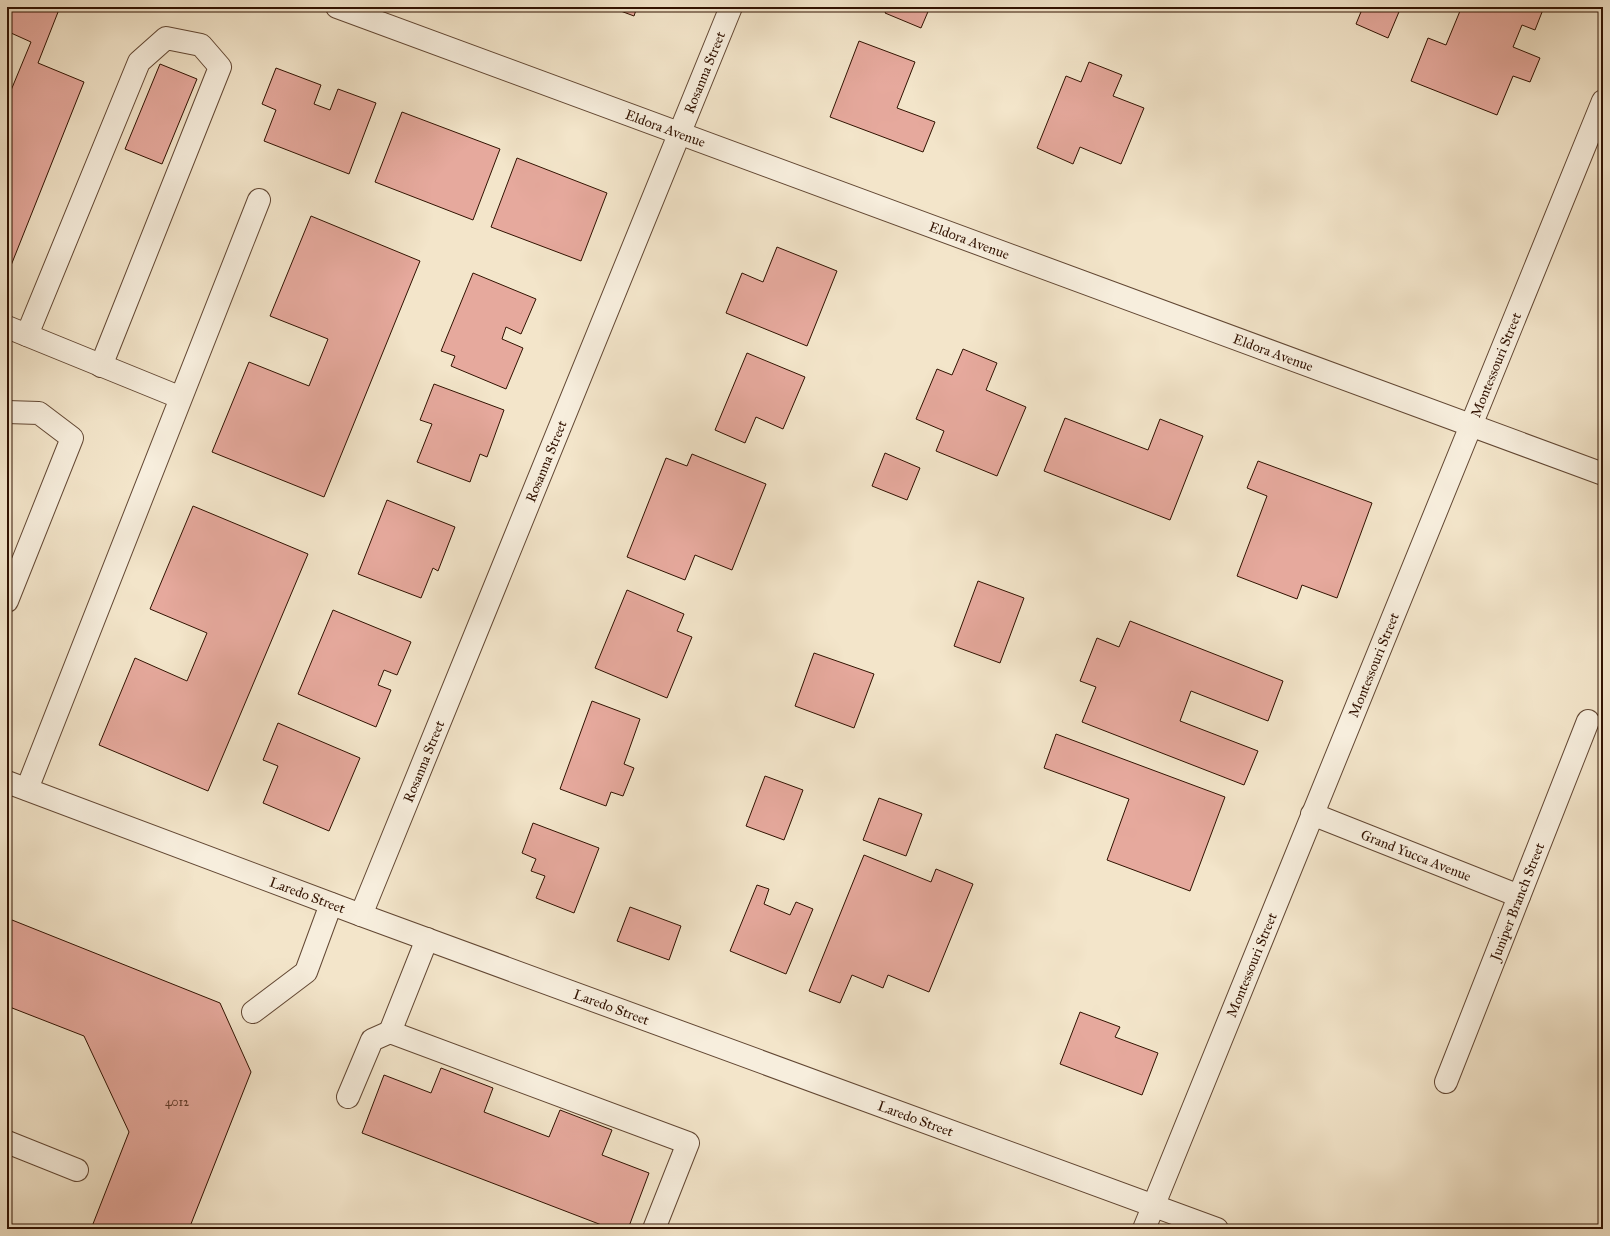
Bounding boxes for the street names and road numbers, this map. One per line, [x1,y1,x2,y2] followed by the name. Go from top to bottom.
[681,29,729,116] street label: Rosanna Street
[623,106,708,151] street label: Eldora Avenue
[927,218,1012,263] street label: Eldora Avenue
[1467,310,1525,420] street label: Montessouri Street
[1231,330,1316,375] street label: Eldora Avenue
[522,418,571,505] street label: Rosanna Street
[1345,610,1403,720] street label: Montessouri Street
[400,718,448,805] street label: Rosanna Street
[1358,826,1474,885] street label: Grand Yucca Avenue
[1486,840,1548,965] street label: Juniper Branch Street
[267,873,347,917] street label: Laredo Street
[1223,910,1281,1020] street label: Montessouri Street
[571,986,652,1029] street label: Laredo Street
[875,1097,956,1141] street label: Laredo Street

